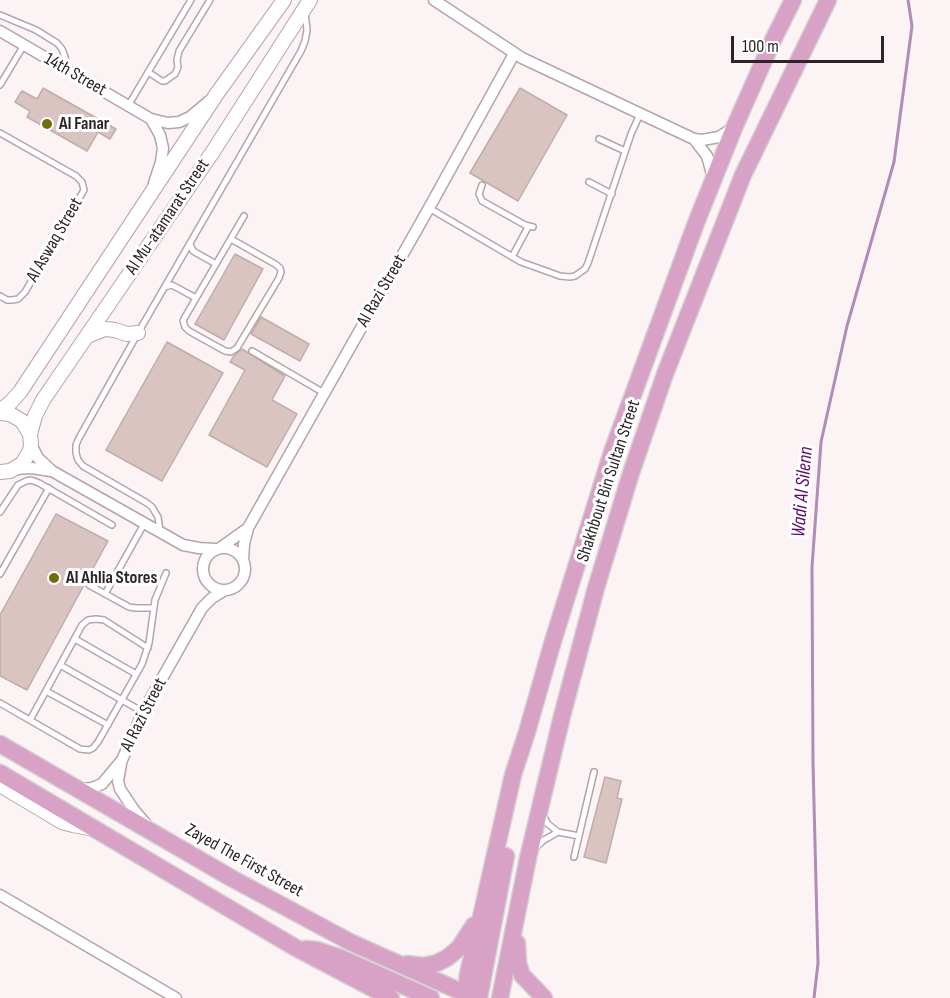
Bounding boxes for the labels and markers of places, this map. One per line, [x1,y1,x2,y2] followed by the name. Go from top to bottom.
[59,113,109,135] place label: Al Fanar
[40,117,54,131] marker: Al Fanar
[66,567,157,589] place label: Al Ahlia Stores
[47,571,61,585] marker: Al Ahlia Stores

